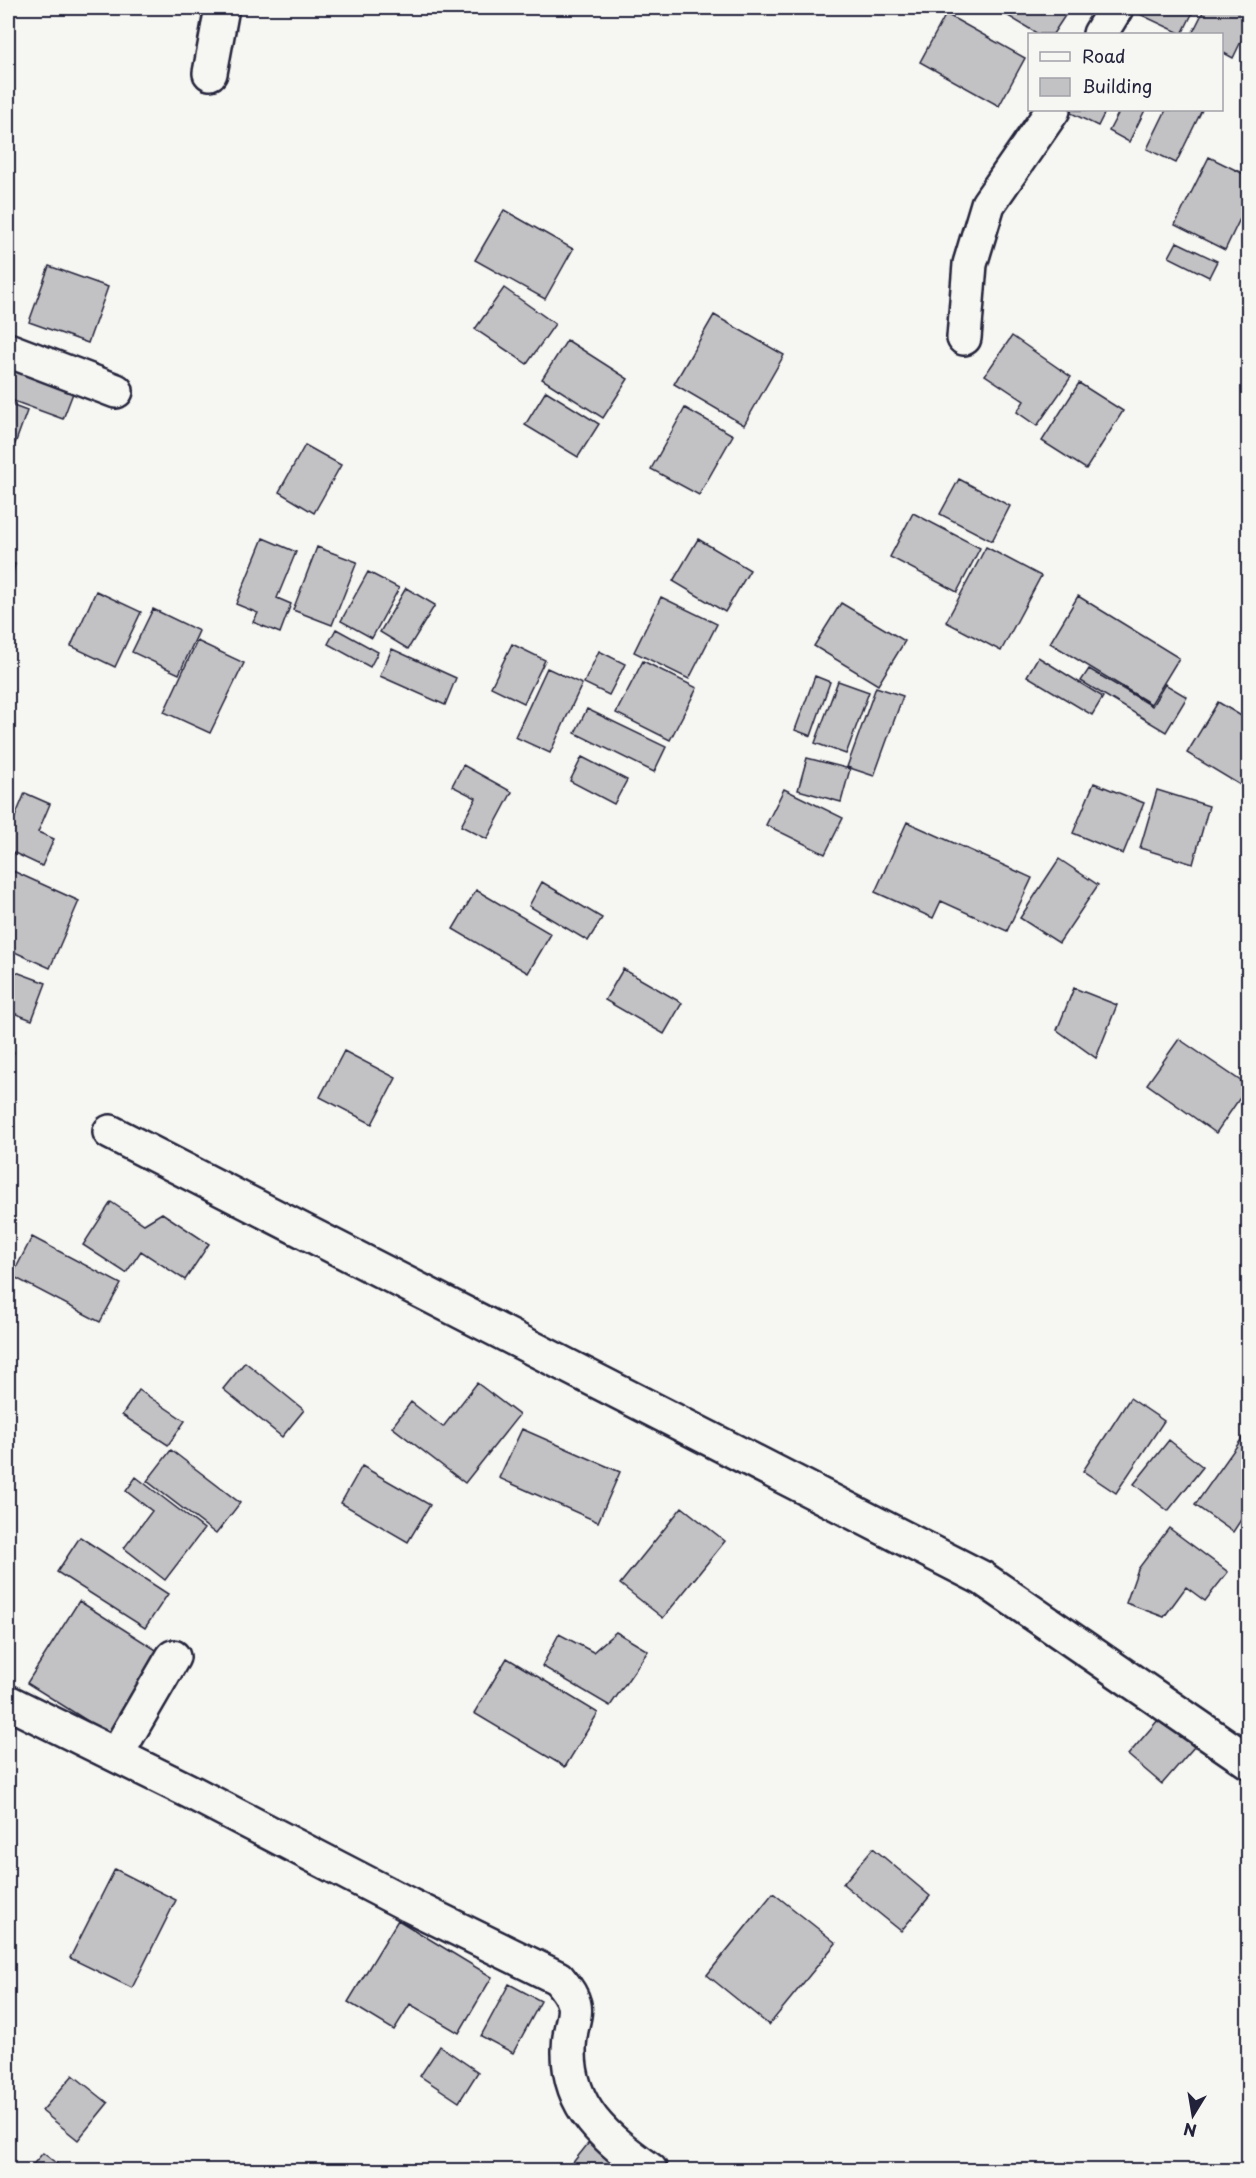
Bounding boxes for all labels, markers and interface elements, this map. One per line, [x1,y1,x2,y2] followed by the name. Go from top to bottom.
[1028,33,1223,111] legend
[1082,42,1126,69] text: Road
[1082,72,1152,99] text: Building
[1163,2085,1223,2145] north arrow
[1181,2118,1198,2144] text: N

